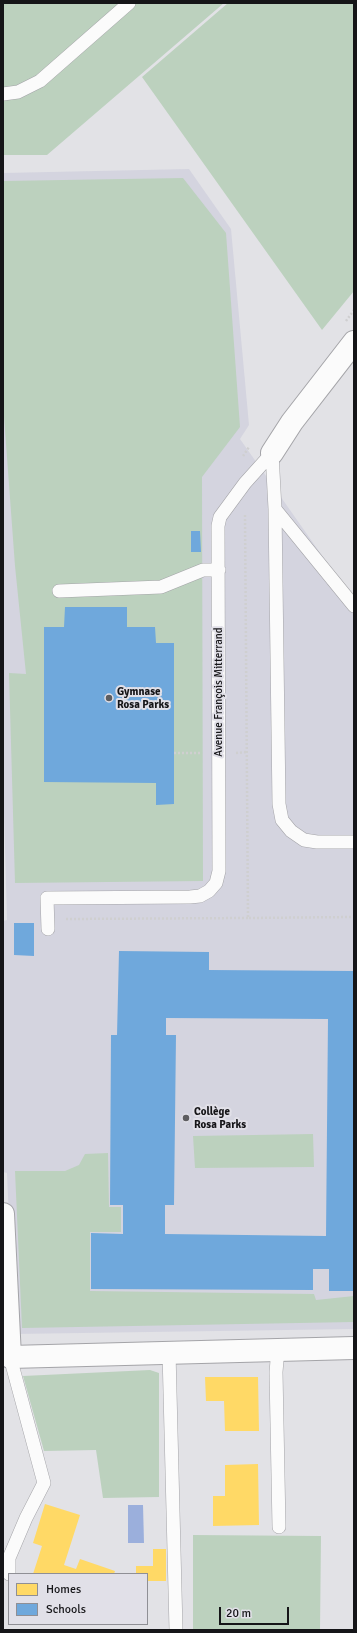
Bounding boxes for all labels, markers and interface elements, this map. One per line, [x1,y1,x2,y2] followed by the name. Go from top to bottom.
[212,627,226,757] street label: Avenue François Mitterrand
[117,685,169,711] place label: Gymnase Rosa Parks
[104,693,114,703] marker: Gymnase Rosa Parks
[194,1105,246,1131] place label: Collège Rosa Parks
[181,1113,191,1123] marker: Collège Rosa Parks
[8,1573,148,1625] legend
[46,1582,81,1597] text: Homes
[221,1599,291,1625] scale bar
[46,1602,86,1617] text: Schools
[226,1606,251,1621] text: 20 m

